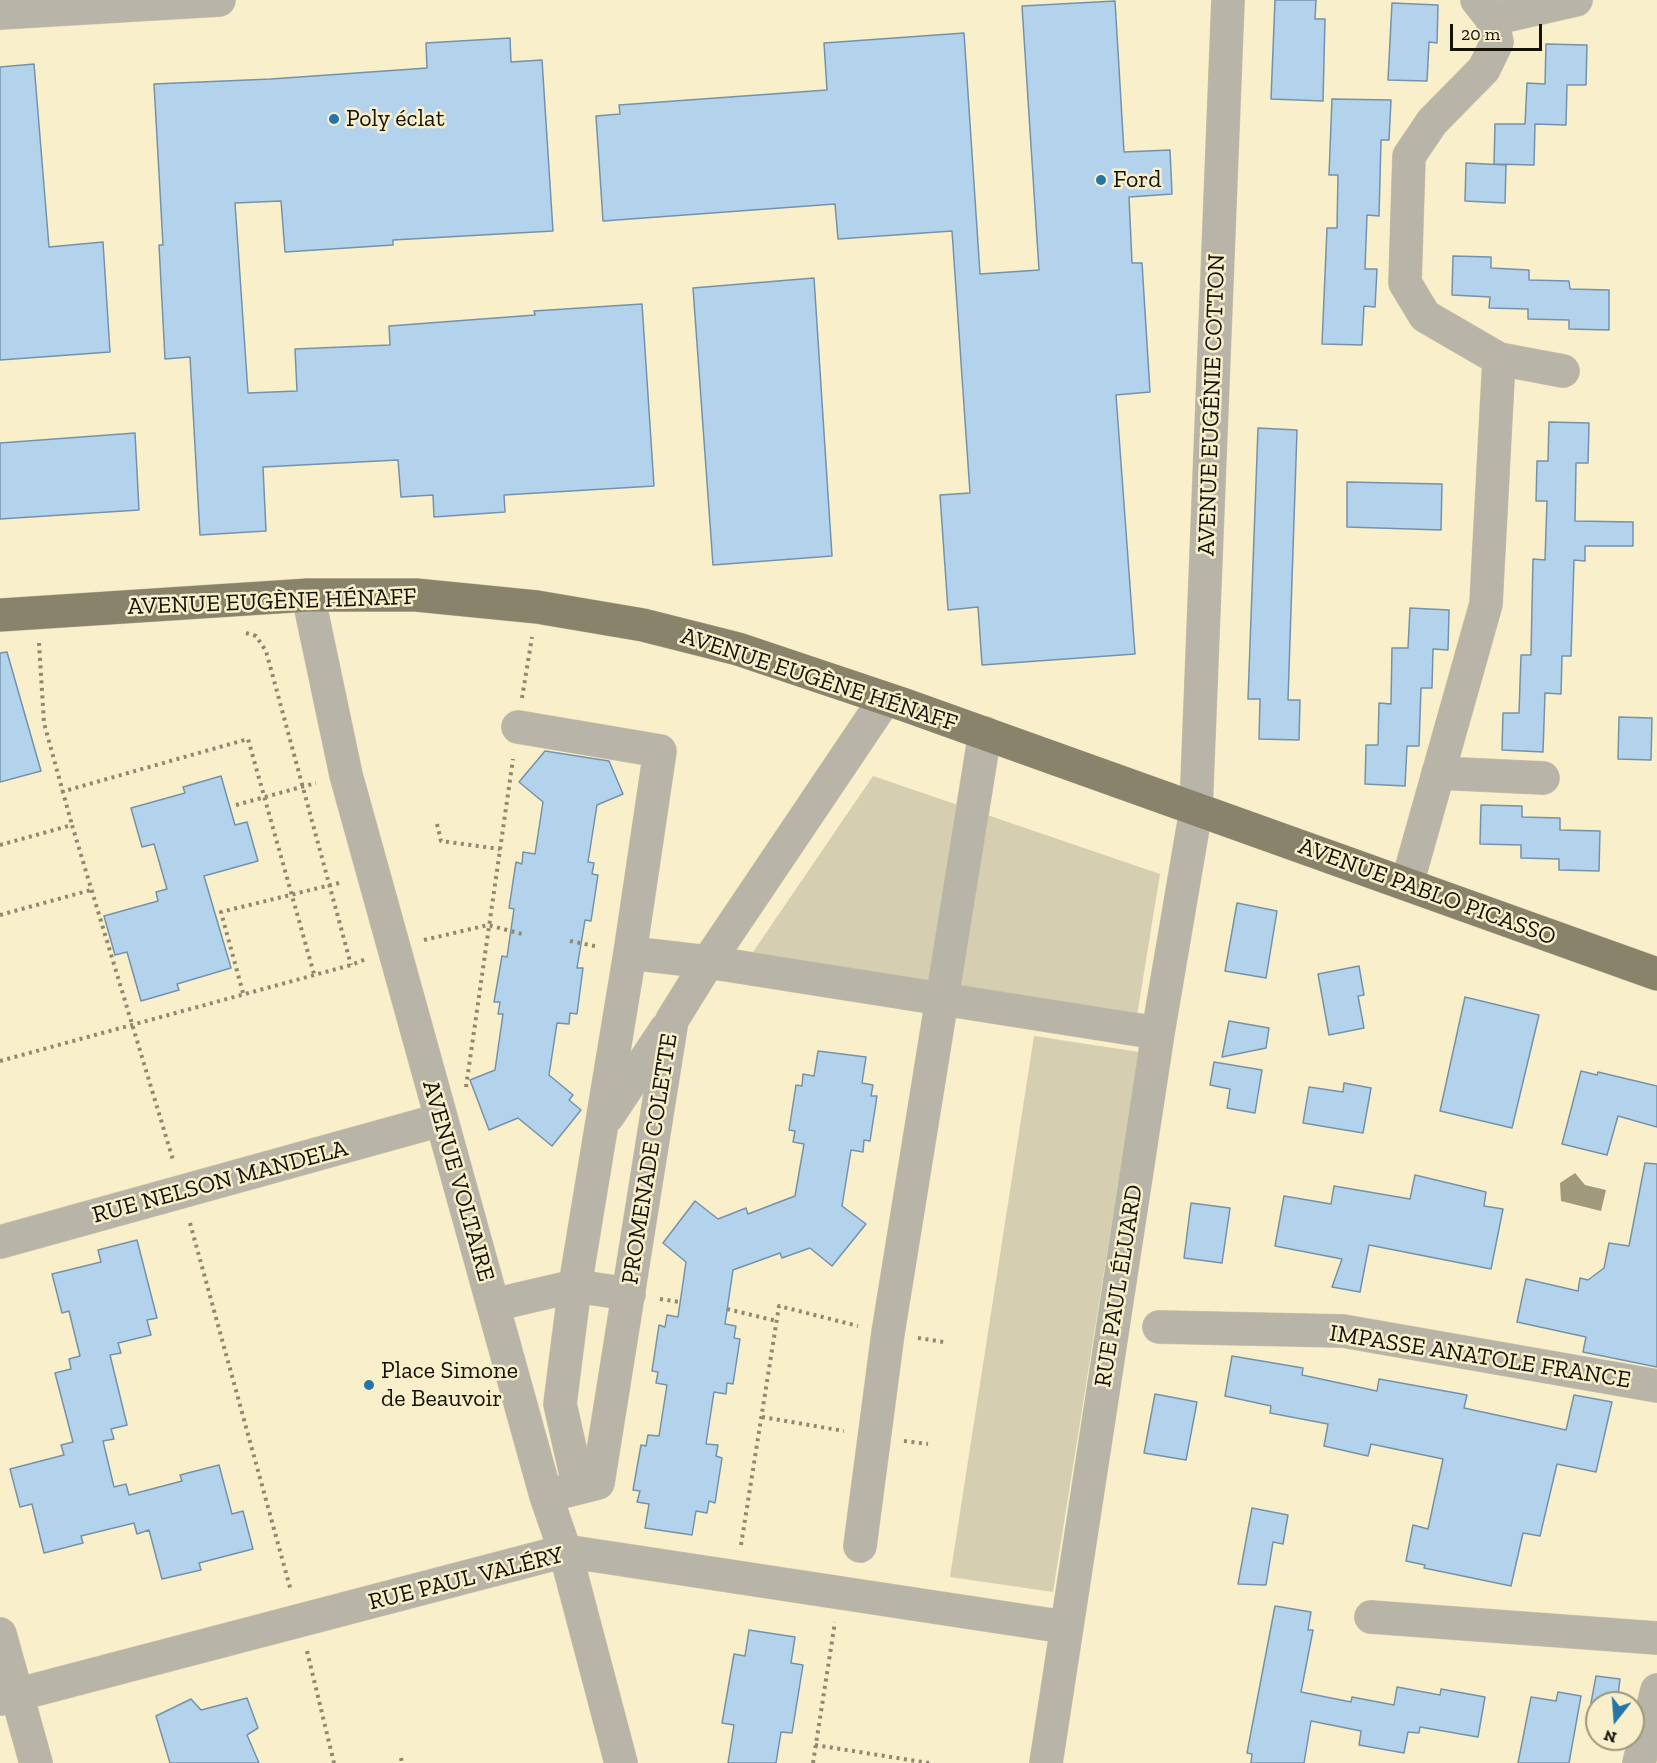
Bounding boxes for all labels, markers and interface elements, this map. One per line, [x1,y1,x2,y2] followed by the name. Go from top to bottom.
[1453,12,1544,50] scale bar
[1461,23,1500,45] text: 20 m
[346,105,445,133] place label: Poly éclat
[327,112,341,126] marker: Poly éclat
[1113,166,1161,194] place label: Ford
[1094,173,1108,187] marker: Ford
[1192,253,1232,557] street label: AVENUE EUGÉNIE COTTON
[127,583,417,621] street label: AVENUE EUGÈNE HÉNAFF
[677,622,961,738] street label: AVENUE EUGÈNE HÉNAFF
[1294,832,1560,952] street label: AVENUE PABLO PICASSO
[616,1032,684,1286] street label: PROMENADE COLETTE
[416,1077,500,1285] street label: AVENUE VOLTAIRE
[89,1134,351,1230] street label: RUE NELSON MANDELA
[1089,1183,1149,1389] street label: RUE PAUL ÉLUARD
[1327,1319,1633,1395] street label: IMPASSE ANATOLE FRANCE
[381,1357,518,1413] place label: Place Simone de Beauvoir
[362,1378,376,1392] marker: Place Simone de Beauvoir
[366,1541,566,1617] street label: RUE PAUL VALÉRY
[1585,1691,1645,1751] north arrow
[1602,1726,1619,1748] text: N

